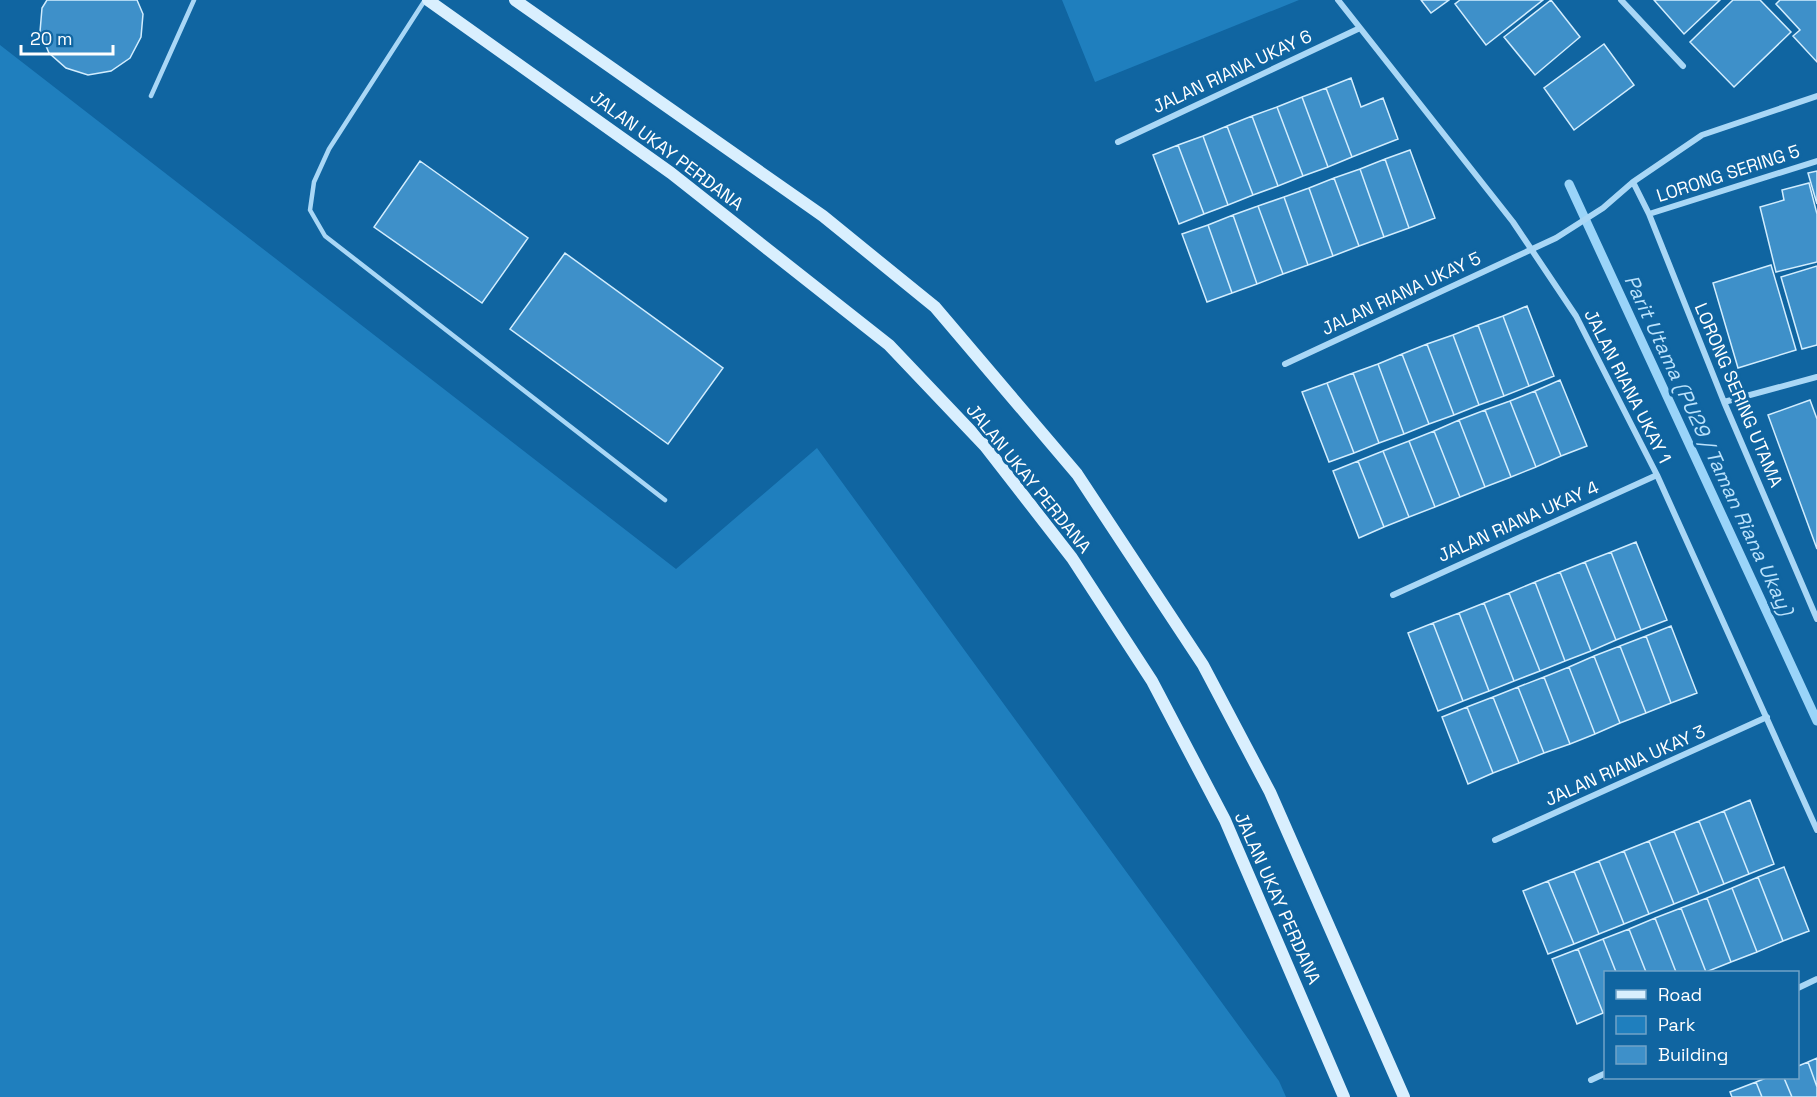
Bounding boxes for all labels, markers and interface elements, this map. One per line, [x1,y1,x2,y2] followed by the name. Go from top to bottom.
[21,18,112,56] scale bar
[1149,24,1315,118] street label: JALAN RIANA UKAY 6
[30,27,73,50] text: 20 m
[586,85,748,215] street label: JALAN UKAY PERDANA
[1653,139,1803,207] street label: LORONG SERING 5
[1318,246,1484,340] street label: JALAN RIANA UKAY 5
[1618,271,1800,621] water label: Parit Utama (PU29 / Taman Riana Ukay)
[1690,299,1788,491] street label: LORONG SERING UTAMA
[1579,305,1677,467] street label: JALAN RIANA UKAY 1
[961,398,1097,558] street label: JALAN UKAY PERDANA
[1434,475,1602,567] street label: JALAN RIANA UKAY 4
[1541,719,1709,811] street label: JALAN RIANA UKAY 3
[1230,808,1326,988] street label: JALAN UKAY PERDANA
[1604,971,1799,1079] legend
[1658,983,1702,1006] text: Road
[1658,1013,1696,1036] text: Park
[1658,1043,1728,1066] text: Building

